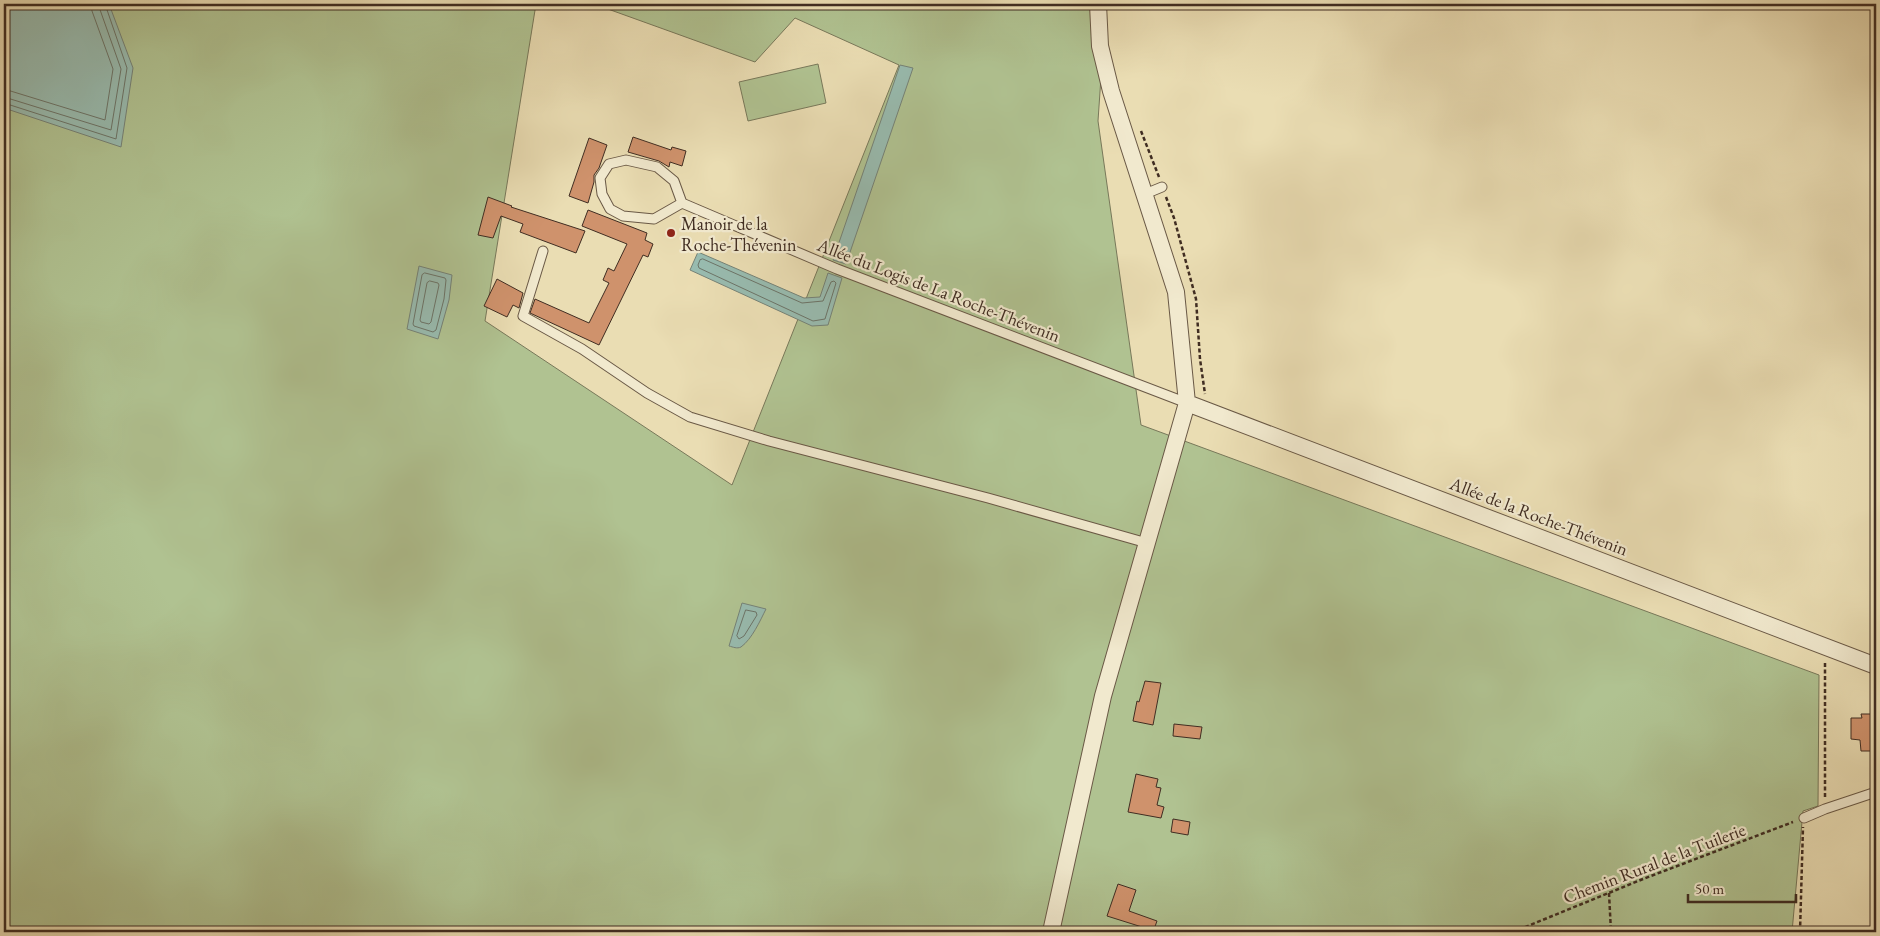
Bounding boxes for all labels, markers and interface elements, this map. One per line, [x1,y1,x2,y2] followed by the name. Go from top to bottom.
[681,212,797,256] place label: Manoir de la Roche-Thévenin
[665,227,677,239] marker: Manoir de la Roche-Thévenin
[813,233,1064,347] street label: Allée du Logis de La Roche-Thévenin
[1446,471,1632,561] street label: Allée de la Roche-Thévenin
[1560,818,1748,908] street label: Chemin Rural de la Tuilerie
[1688,871,1795,903] scale bar
[1695,879,1724,898] text: 50 m

